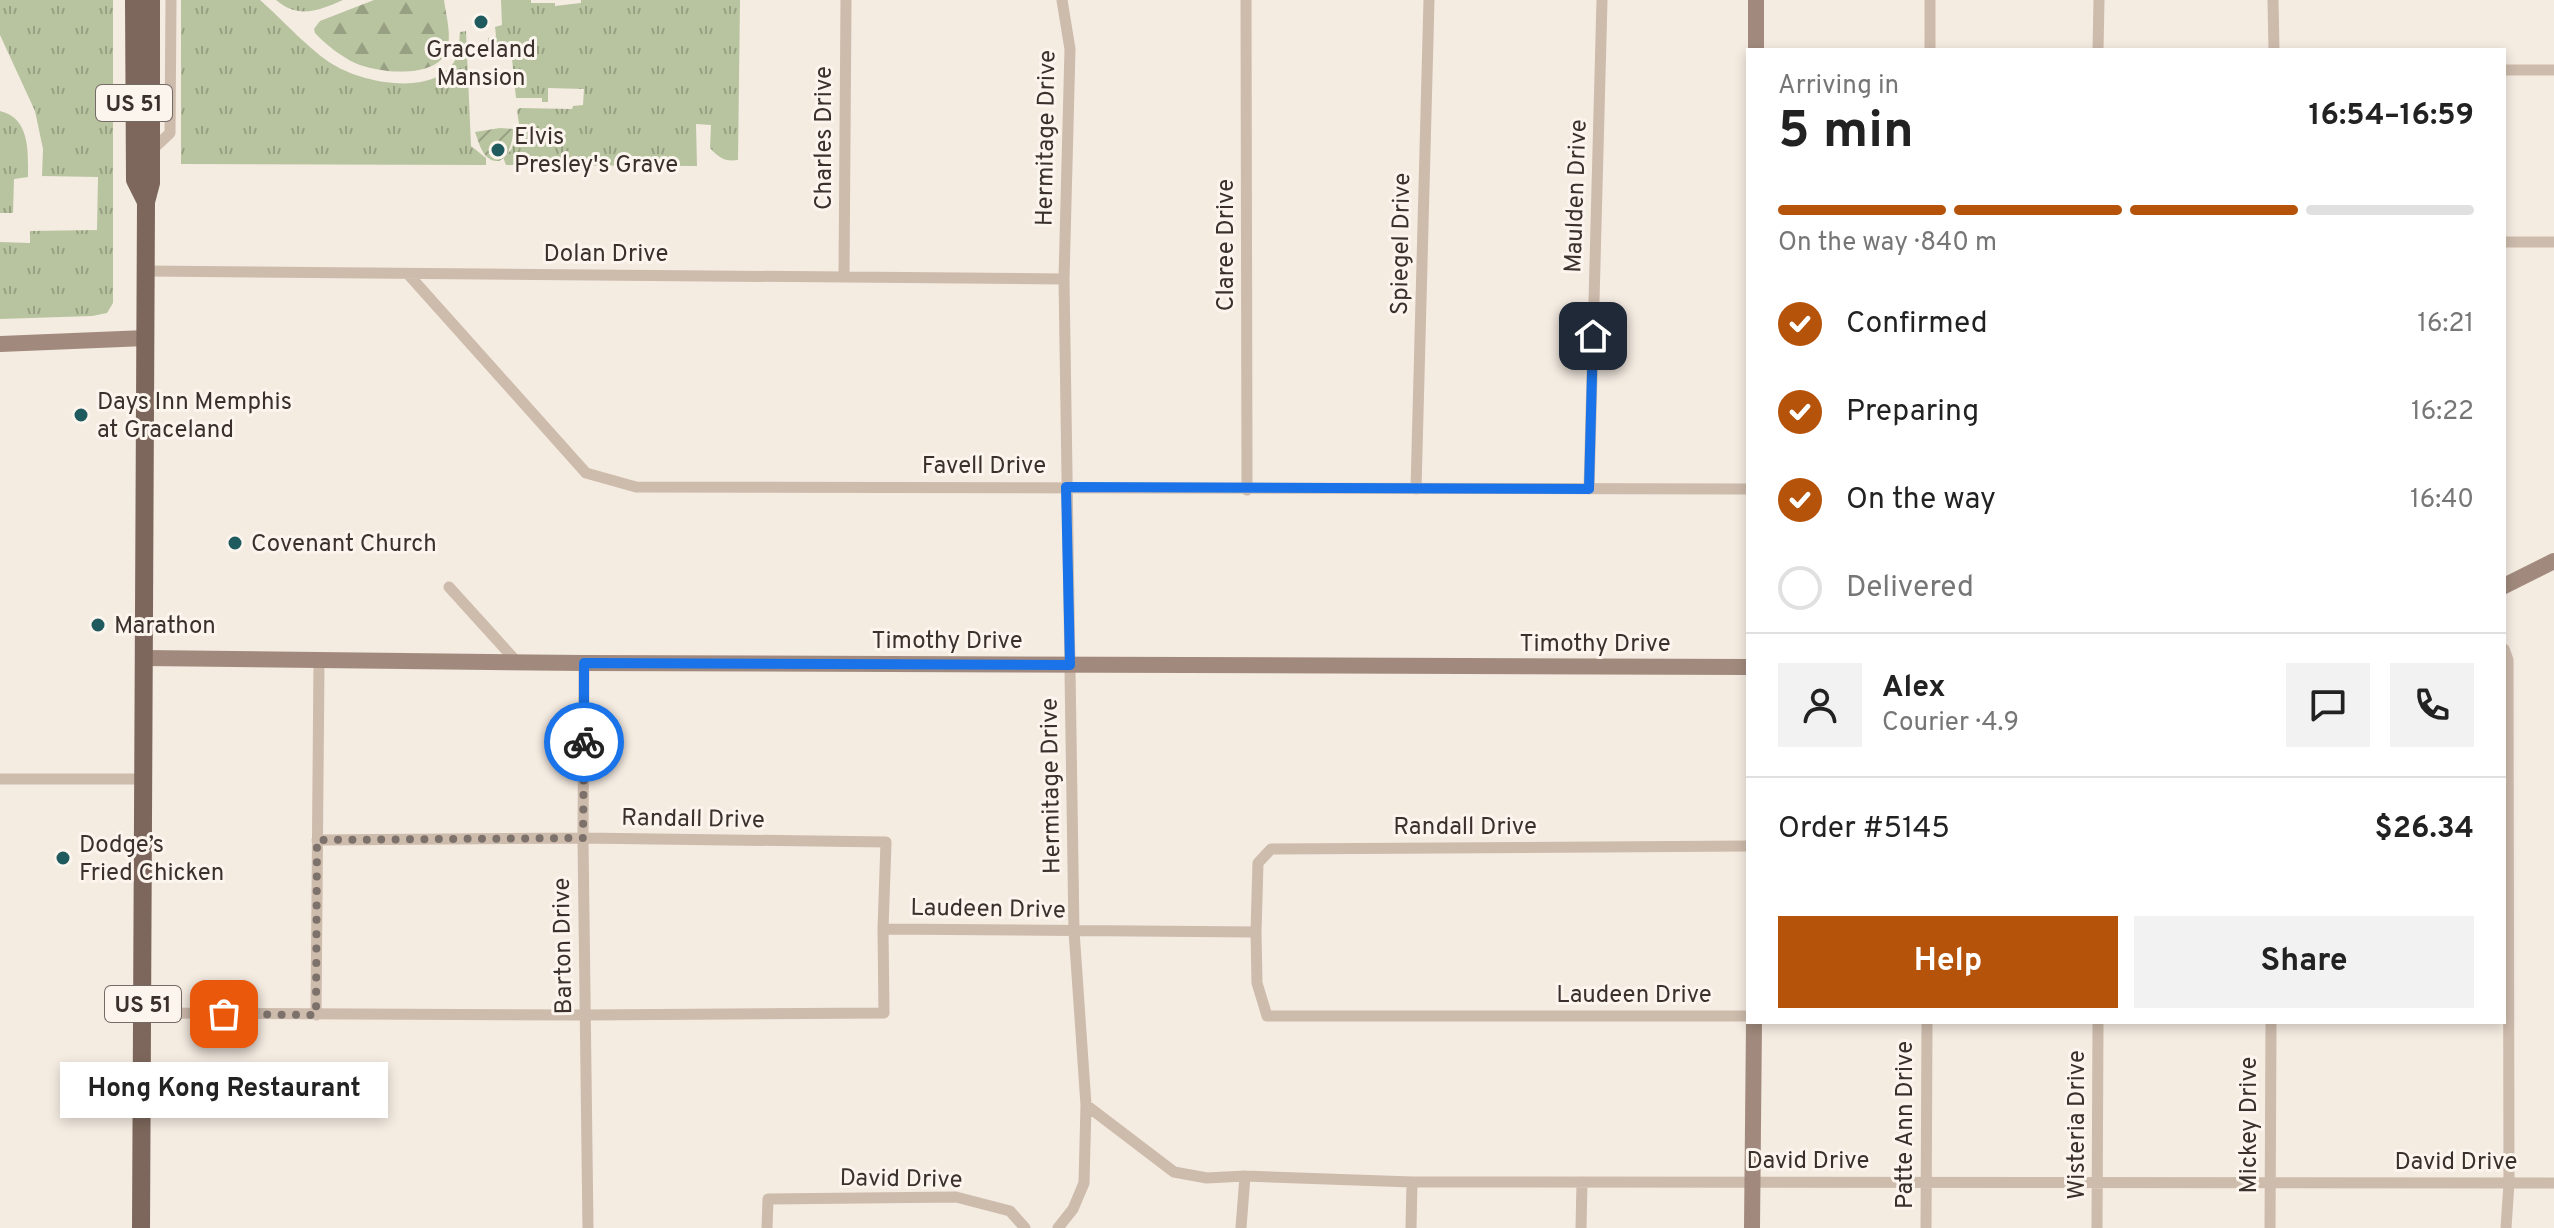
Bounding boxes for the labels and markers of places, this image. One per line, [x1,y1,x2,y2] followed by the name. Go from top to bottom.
[472,13,490,31] marker: Graceland Mansion
[426,36,536,94] place label: Graceland Mansion
[514,123,678,181] place label: Elvis Presley's Grave
[489,141,507,159] marker: Elvis Presley's Grave
[1559,302,1627,370] pin
[97,388,292,446] place label: Days Inn Memphis at Graceland
[72,406,90,424] marker: Days Inn Memphis at Graceland
[251,530,437,560] place label: Covenant Church
[226,534,244,552] marker: Covenant Church
[114,612,216,642] place label: Marathon
[89,616,107,634] marker: Marathon
[79,831,224,889] place label: Dodge’s Fried Chicken
[54,849,72,867] marker: Dodge’s Fried Chicken
[190,980,258,1048] pin
[60,1062,388,1118] callout: Hong Kong Restaurant

